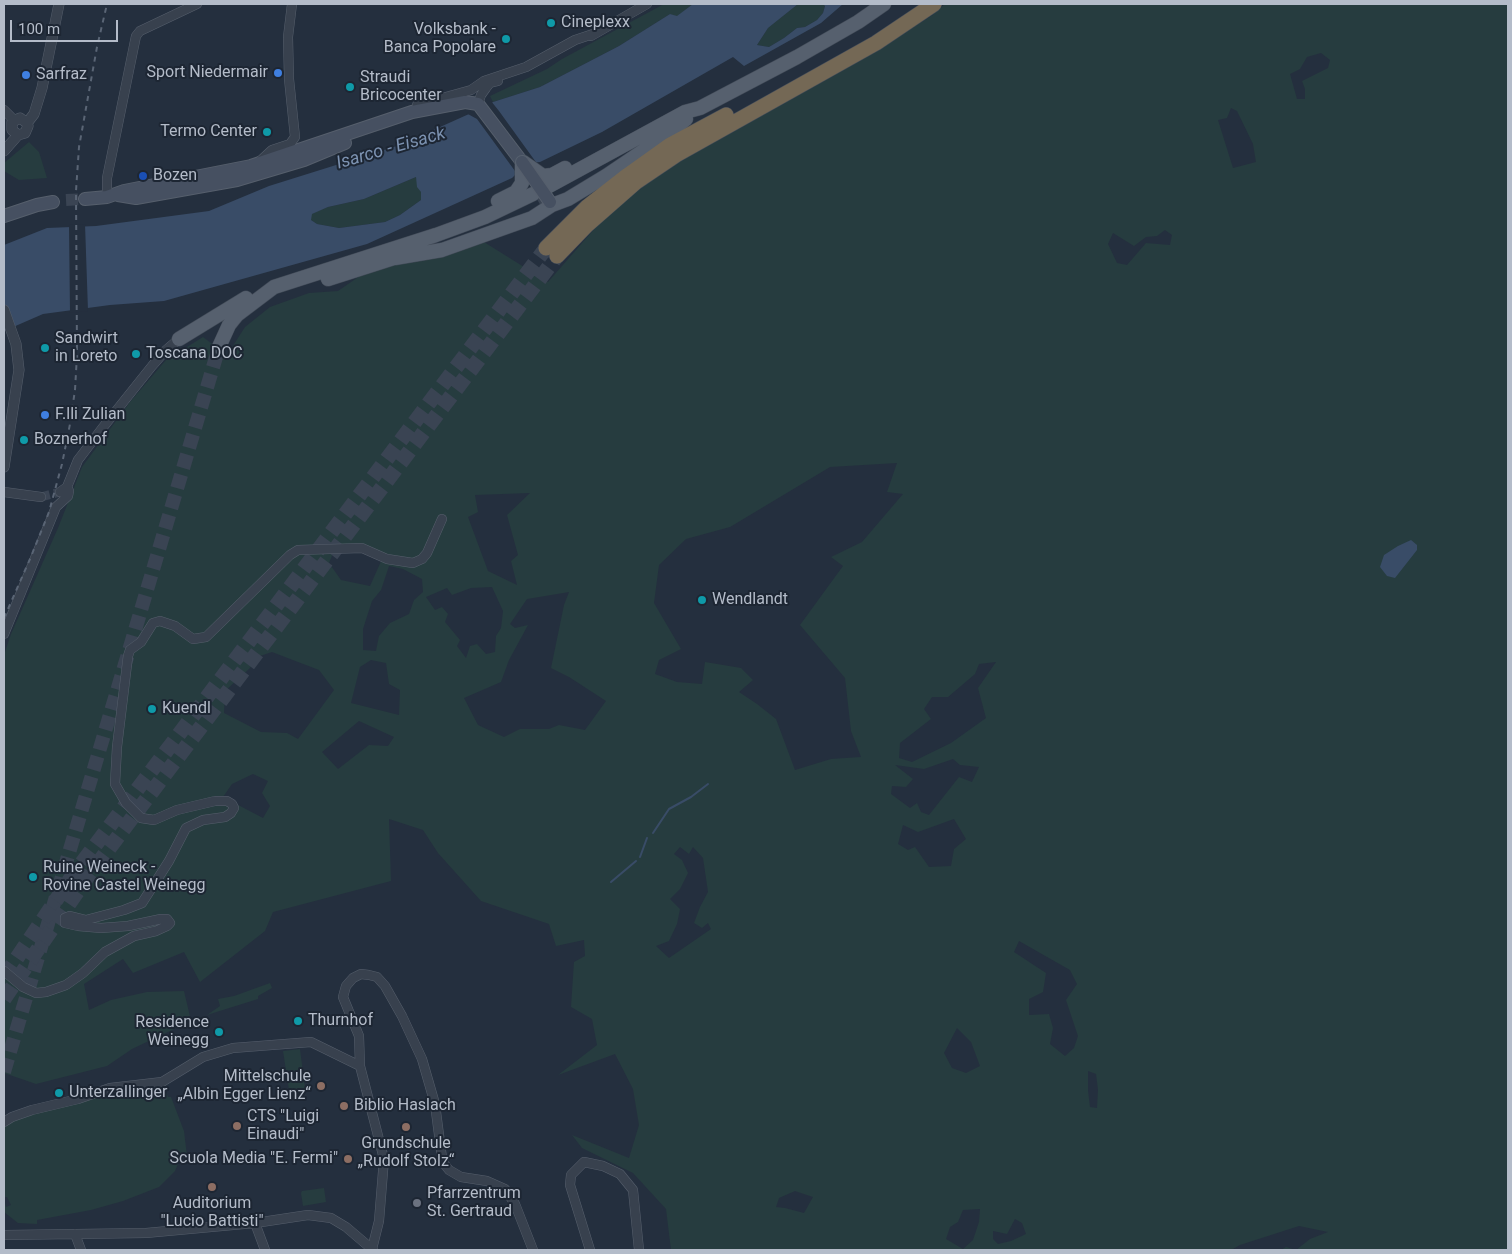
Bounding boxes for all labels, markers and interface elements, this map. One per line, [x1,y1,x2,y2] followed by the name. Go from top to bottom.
[12,10,120,42] scale bar
[561,13,630,33] place label: Cineplexx
[545,17,557,29] marker: Cineplexx
[18,20,60,38] text: 100 m
[384,20,496,58] place label: Volksbank - Banca Popolare
[500,33,512,45] marker: Volksbank - Banca Popolare
[147,63,268,83] place label: Sport Niedermair
[36,65,87,85] place label: Sarfraz
[272,67,284,79] marker: Sport Niedermair
[360,68,442,106] place label: Straudi Bricocenter
[20,69,32,81] marker: Sarfraz
[344,81,356,93] marker: Straudi Bricocenter
[160,122,257,142] place label: Termo Center
[334,123,448,175] water label: Isarco - Eisack
[261,126,273,138] marker: Termo Center
[153,166,197,186] place label: Bozen
[137,170,149,182] marker: Bozen
[55,329,118,367] place label: Sandwirt in Loreto
[39,342,51,354] marker: Sandwirt in Loreto
[146,344,243,364] place label: Toscana DOC
[130,348,142,360] marker: Toscana DOC
[55,405,125,425] place label: F.lli Zulian
[39,409,51,421] marker: F.lli Zulian
[34,430,107,450] place label: Boznerhof
[18,434,30,446] marker: Boznerhof
[712,590,788,610] place label: Wendlandt
[696,594,708,606] marker: Wendlandt
[162,699,211,719] place label: Kuendl
[146,703,158,715] marker: Kuendl
[43,858,205,896] place label: Ruine Weineck - Rovine Castel Weinegg
[27,871,39,883] marker: Ruine Weineck - Rovine Castel Weinegg
[308,1011,373,1031] place label: Thurnhof
[135,1013,209,1051] place label: Residence Weinegg
[292,1015,304,1027] marker: Thurnhof
[213,1026,225,1038] marker: Residence Weinegg
[177,1067,311,1105] place label: Mittelschule „Albin Egger Lienz“
[315,1080,327,1092] marker: Mittelschule „Albin Egger Lienz“
[69,1083,167,1103] place label: Unterzallinger
[53,1087,65,1099] marker: Unterzallinger
[354,1096,456,1116] place label: Biblio Haslach
[338,1100,350,1112] marker: Biblio Haslach
[247,1107,319,1145] place label: CTS "Luigi Einaudi"
[231,1120,243,1132] marker: CTS "Luigi Einaudi"
[400,1121,412,1133] marker: Grundschule „Rudolf Stolz“
[358,1134,454,1172] place label: Grundschule „Rudolf Stolz“
[170,1149,338,1169] place label: Scuola Media "E. Fermi"
[342,1153,354,1165] marker: Scuola Media "E. Fermi"
[206,1181,218,1193] marker: Auditorium "Lucio Battisti"
[427,1184,521,1222] place label: Pfarrzentrum St. Gertraud
[160,1194,264,1232] place label: Auditorium "Lucio Battisti"
[411,1197,423,1209] marker: Pfarrzentrum St. Gertraud

